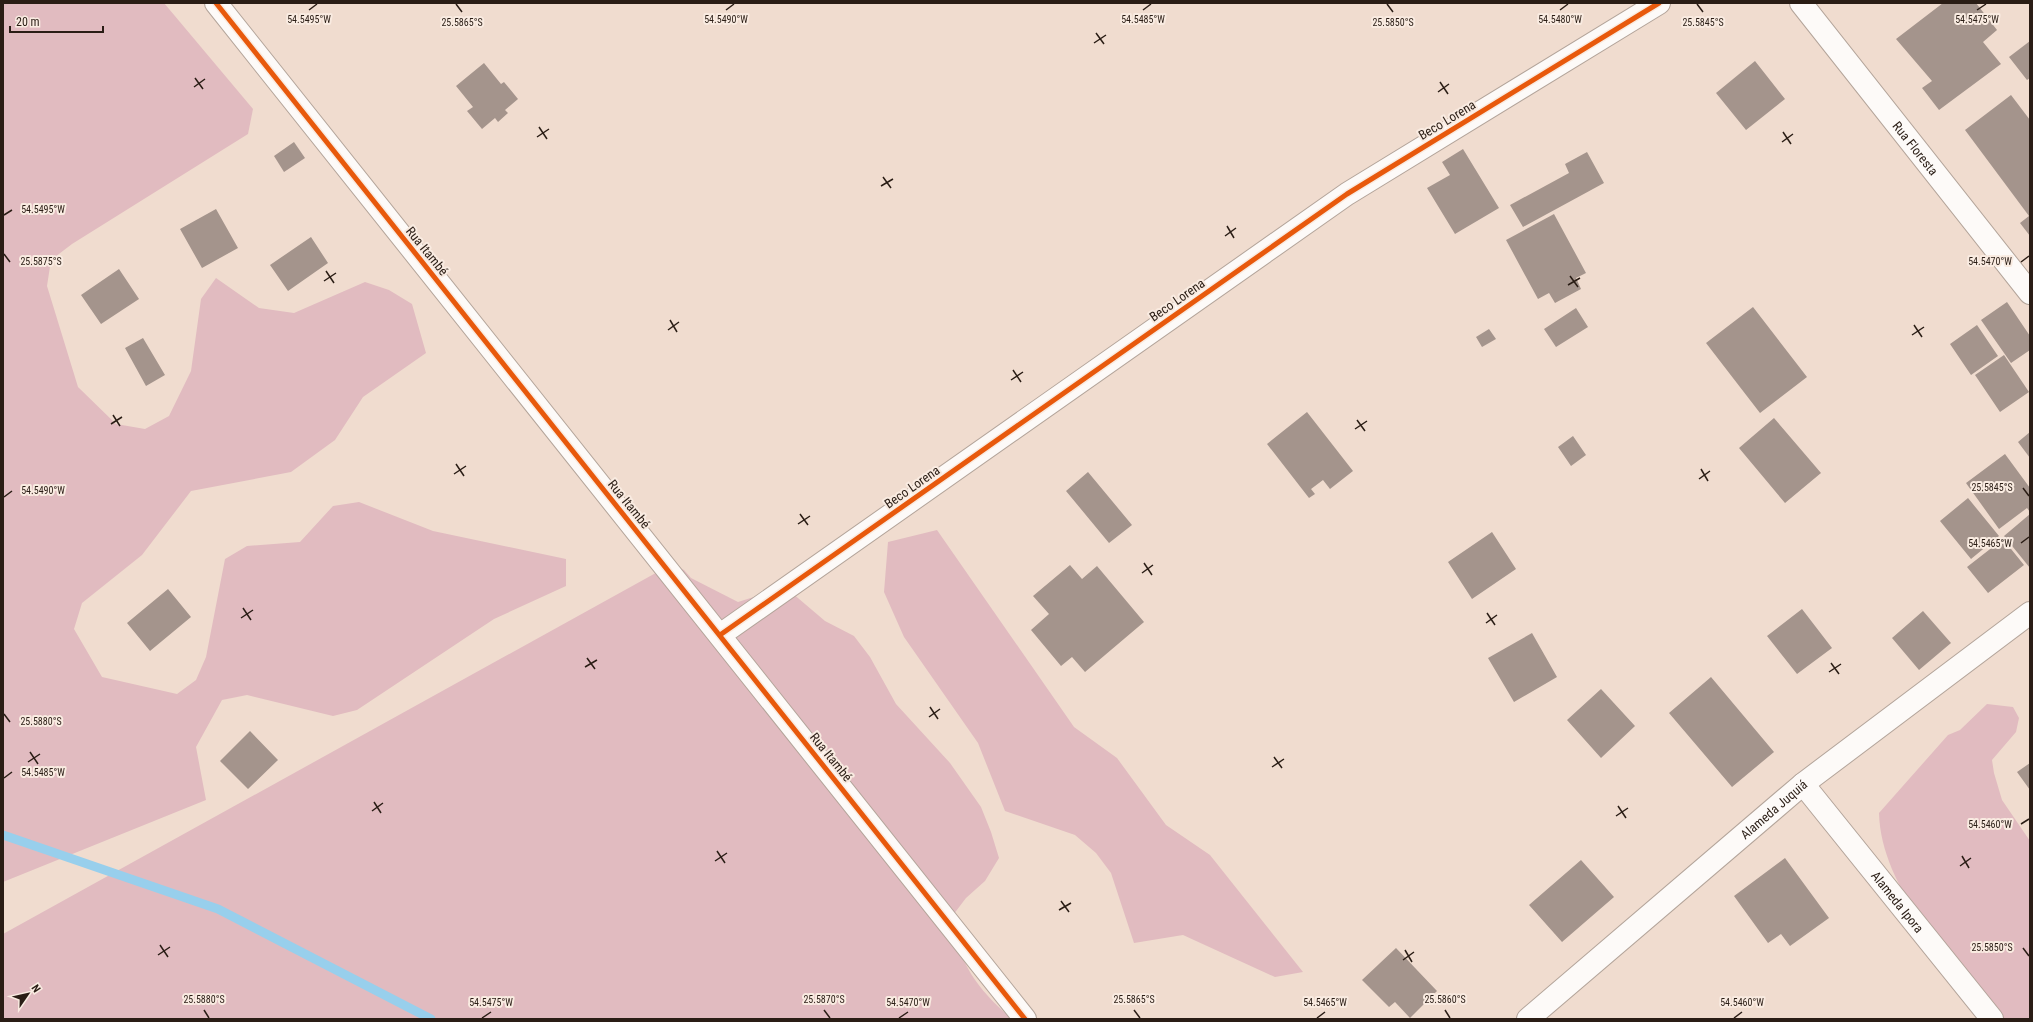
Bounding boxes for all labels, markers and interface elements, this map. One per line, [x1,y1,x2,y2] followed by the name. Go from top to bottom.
[10,8,103,34] scale bar
[287,14,331,25] text: 54.5495°W
[704,14,748,25] text: 54.5490°W
[1121,14,1165,25] text: 54.5485°W
[1538,14,1582,25] text: 54.5480°W
[1955,14,1999,25] text: 54.5475°W
[16,15,40,29] text: 20 m
[441,17,483,28] text: 25.5865°S
[1372,17,1414,28] text: 25.5850°S
[1682,17,1724,28] text: 25.5845°S
[1416,97,1478,143] street label: Beco Lorena
[1890,118,1941,178] street label: Rua Floresta
[21,204,65,215] text: 54.5495°W
[403,224,451,278] street label: Rua Itambé
[20,256,62,267] text: 25.5875°S
[1968,256,2012,267] text: 54.5470°W
[1147,276,1207,324] street label: Beco Lorena
[882,463,942,511] street label: Beco Lorena
[605,477,653,531] street label: Rua Itambé
[1971,482,2013,493] text: 25.5845°S
[21,485,65,496] text: 54.5490°W
[1968,538,2012,549] text: 54.5465°W
[20,716,62,727] text: 25.5880°S
[807,730,855,784] street label: Rua Itambé
[21,767,65,778] text: 54.5485°W
[1737,777,1810,842] street label: Alameda Juquiá
[1968,819,2012,830] text: 54.5460°W
[1868,868,1927,935] street label: Alameda Ipora
[1971,942,2013,953] text: 25.5850°S
[8,974,48,1014] north arrow
[29,982,43,995] text: N
[183,994,225,1005] text: 25.5880°S
[803,994,845,1005] text: 25.5870°S
[1113,994,1155,1005] text: 25.5865°S
[1424,994,1466,1005] text: 25.5860°S
[469,997,513,1008] text: 54.5475°W
[886,997,930,1008] text: 54.5470°W
[1303,997,1347,1008] text: 54.5465°W
[1720,997,1764,1008] text: 54.5460°W

